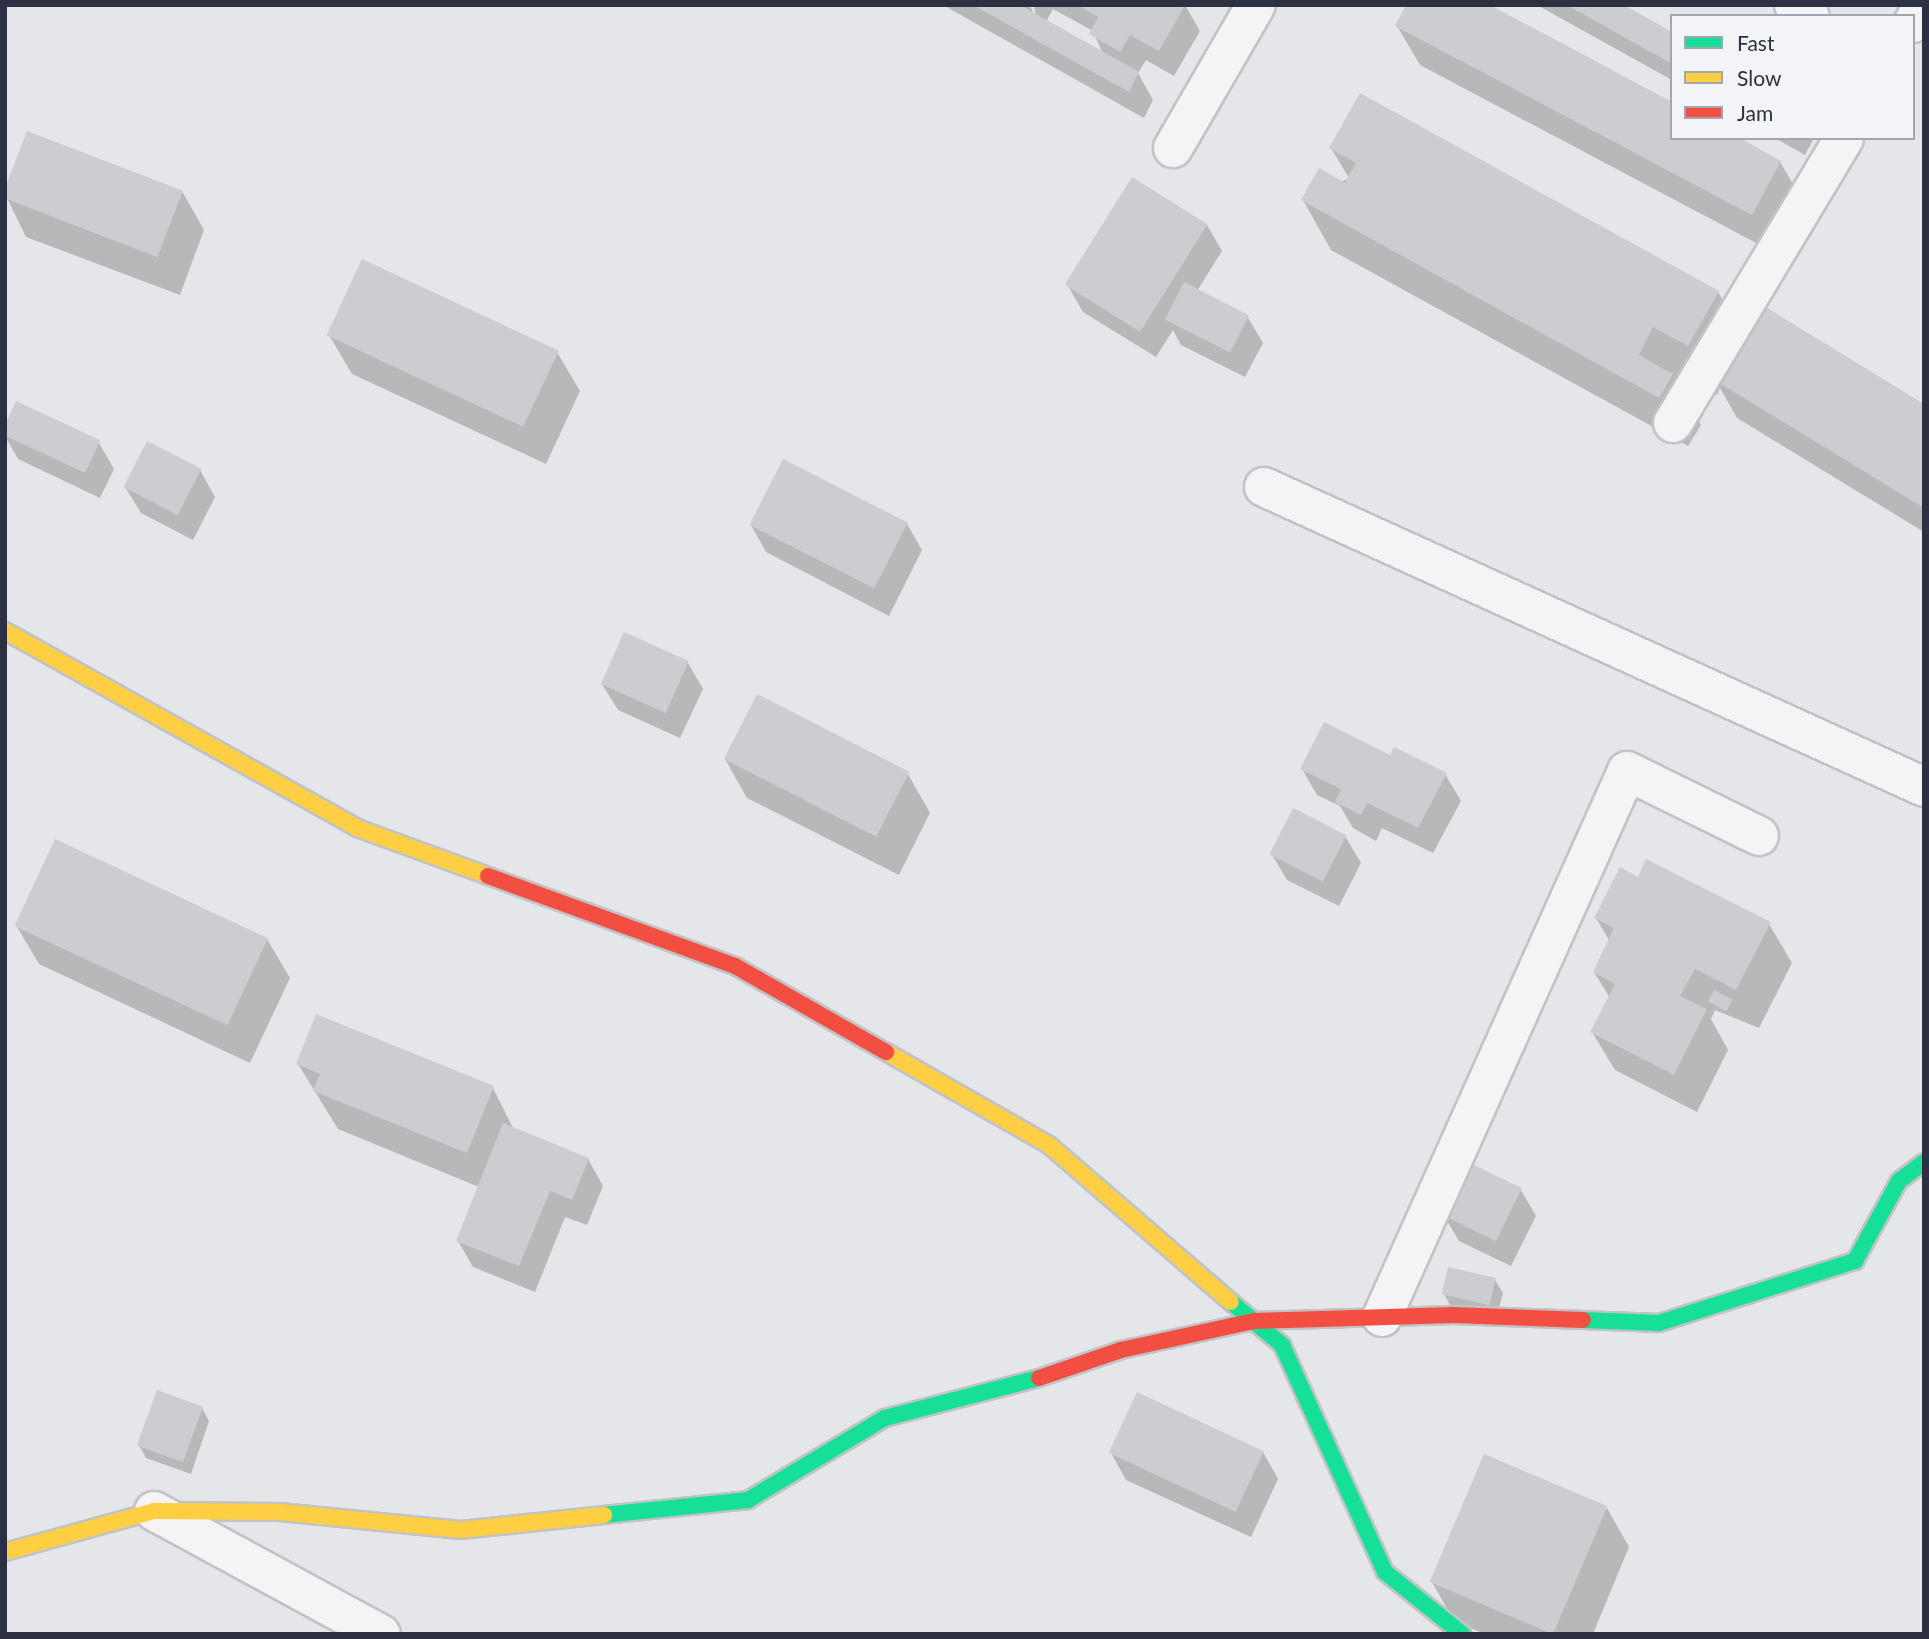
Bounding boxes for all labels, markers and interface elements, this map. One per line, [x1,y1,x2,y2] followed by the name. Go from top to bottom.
[1670,14,1915,140] legend
[1737,30,1774,55] text: Fast
[1737,65,1781,90] text: Slow
[1737,100,1773,125] text: Jam

